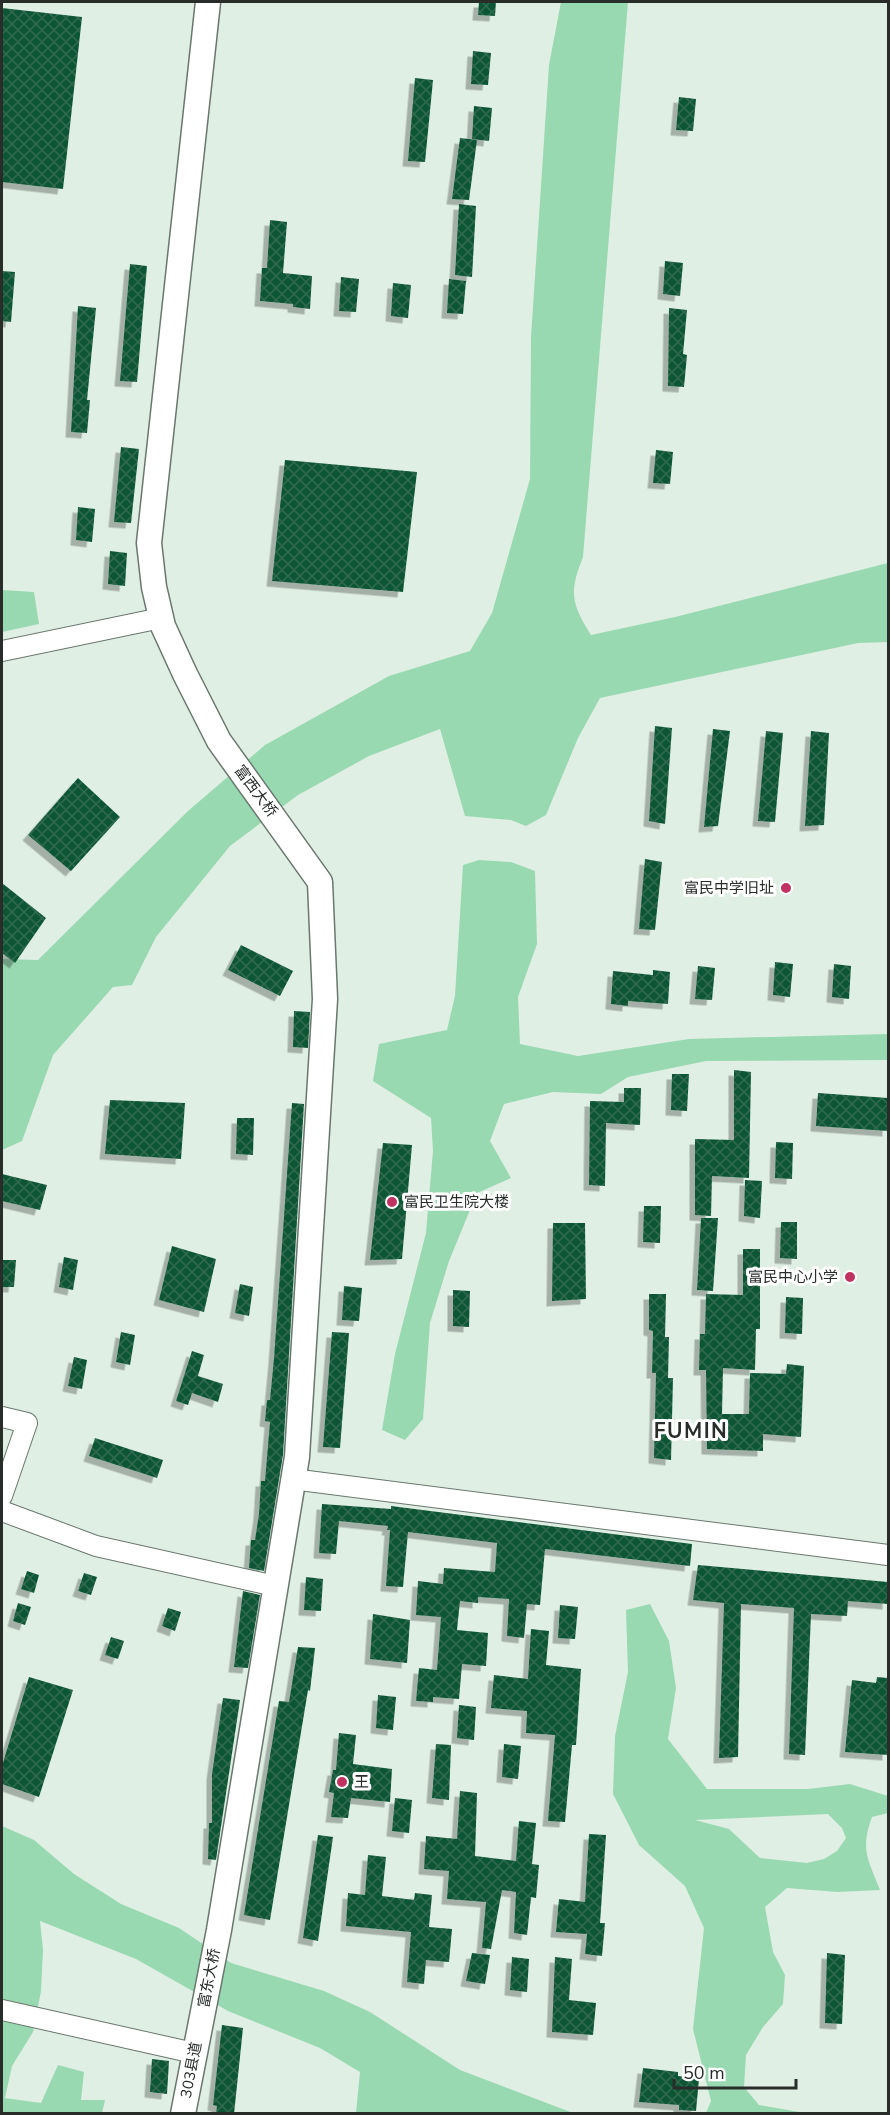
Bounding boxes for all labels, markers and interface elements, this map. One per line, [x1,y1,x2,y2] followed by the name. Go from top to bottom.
[230,761,282,821] street label: 富西大桥
[684,878,774,898] place label: 富民中学旧址
[779,881,793,895] marker: 富民中学旧址
[404,1192,509,1212] place label: 富民卫生院大楼
[385,1195,399,1209] marker: 富民卫生院大楼
[748,1267,838,1287] place label: 富民中心小学
[843,1270,857,1284] marker: 富民中心小学
[654,1417,728,1445] district label: FUMIN
[354,1772,369,1792] place label: 王
[335,1775,349,1789] marker: 王
[193,1947,225,2009] street label: 富东大桥
[176,2040,206,2100] street label: 303县道
[674,2052,796,2090] scale bar
[683,2061,725,2085] text: 50 m

